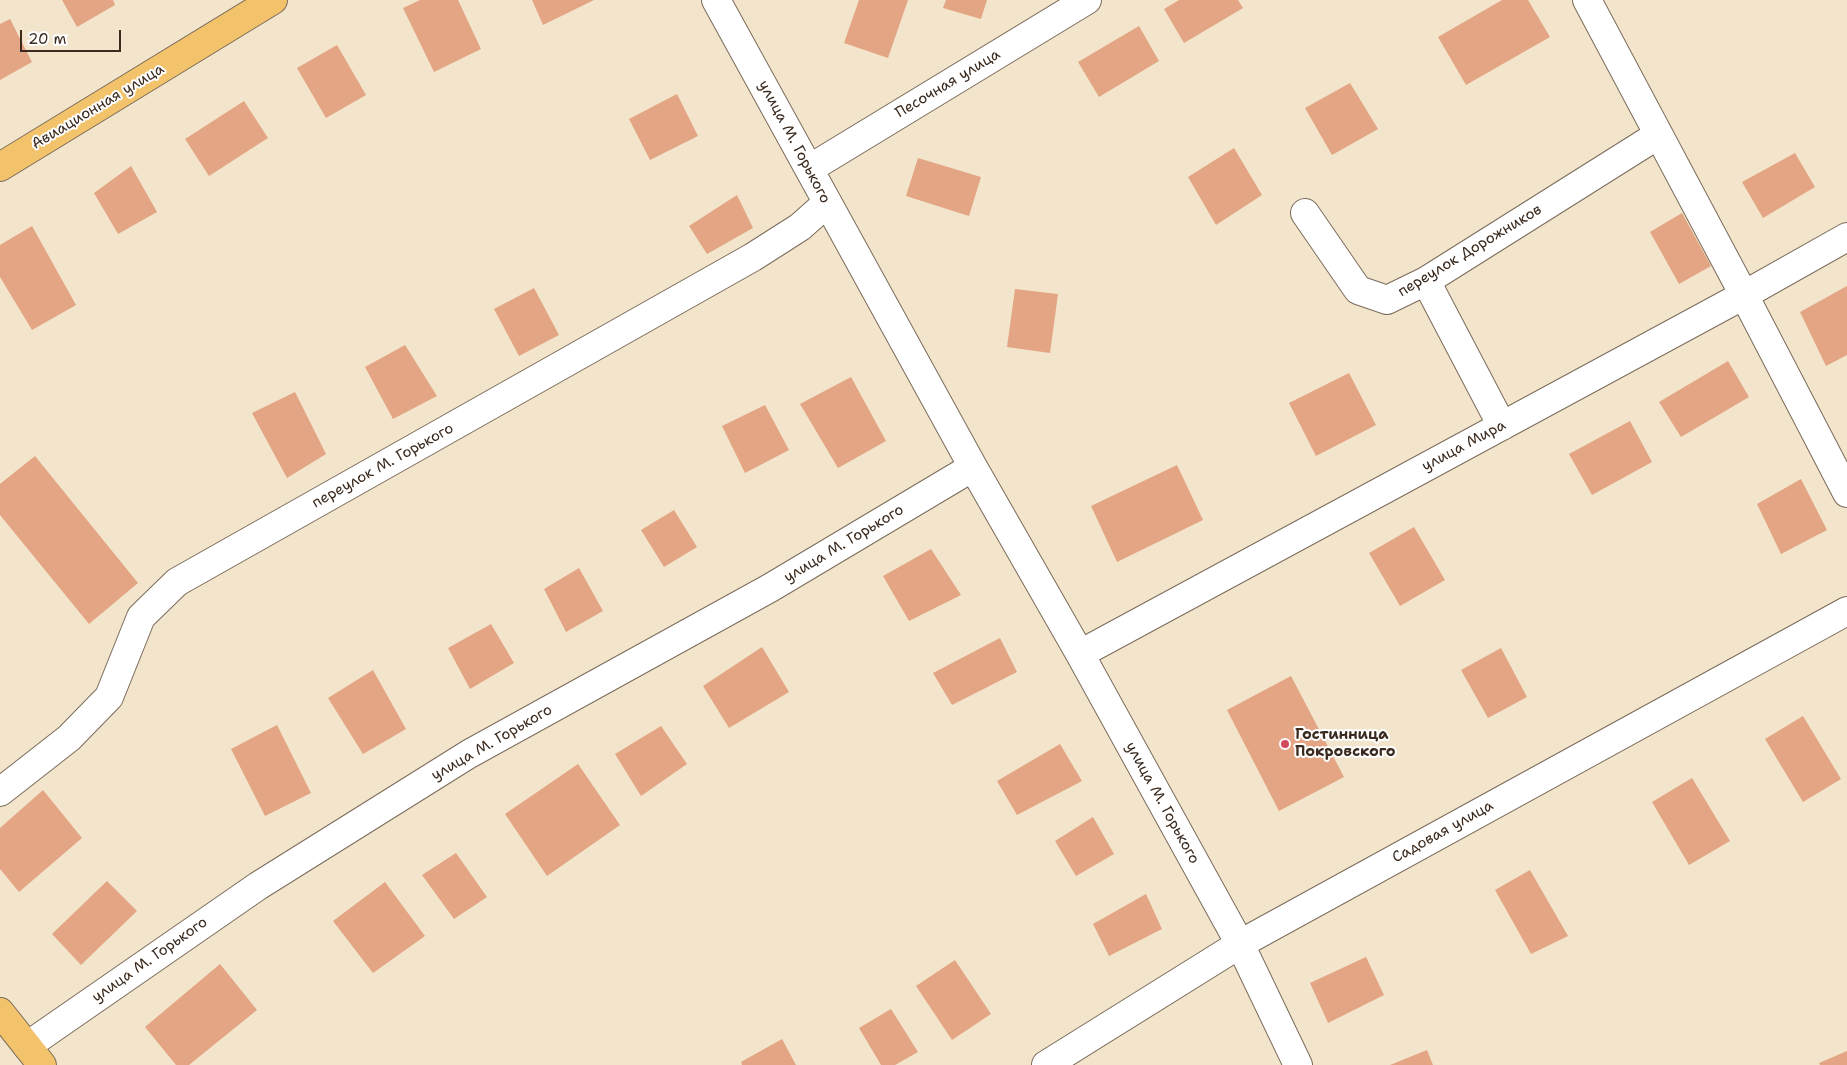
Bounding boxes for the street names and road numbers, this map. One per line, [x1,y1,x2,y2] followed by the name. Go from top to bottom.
[892,46,1004,122] street label: Песочная улица
[29,60,167,154] street label: Авиационная улица
[754,77,834,207] street label: улица М. Горького
[1395,201,1545,301] street label: переулок Дорожников
[1419,416,1509,476] street label: улица Мира
[309,420,457,512] street label: переулок М. Горького
[781,501,907,587] street label: улица М. Горького
[428,701,556,785] street label: улица М. Горького
[1121,739,1203,867] street label: улица М. Горького
[1389,797,1497,867] street label: Садовая улица
[89,913,211,1007] street label: улица М. Горького

